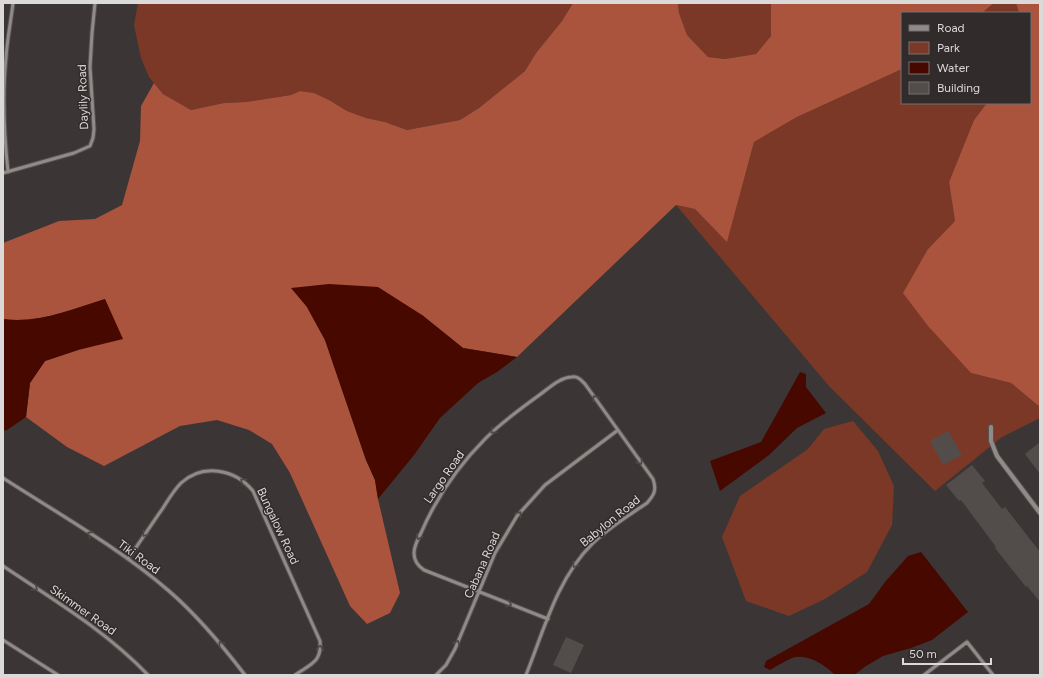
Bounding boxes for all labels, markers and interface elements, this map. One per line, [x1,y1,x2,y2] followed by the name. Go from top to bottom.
[901,12,1031,104] legend
[937,21,965,35] text: Road
[937,41,960,55] text: Park
[937,61,969,75] text: Water
[75,64,91,130] street label: Daylily Road
[937,81,980,95] text: Building
[592,395,600,402] one-way arrow
[490,426,498,434] one-way arrow
[421,448,467,506] street label: Largo Road
[635,457,642,464] one-way arrow
[240,479,247,486] one-way arrow
[254,485,302,567] street label: Bungalow Road
[577,492,643,550] street label: Babylon Road
[514,511,521,518] one-way arrow
[142,530,150,537] one-way arrow
[461,530,503,600] street label: Cabana Road
[87,531,94,539] one-way arrow
[416,532,424,540] one-way arrow
[115,537,163,577] street label: Tiki Road
[573,560,580,567] one-way arrow
[47,582,119,638] street label: Skimmer Road
[31,583,38,590] one-way arrow
[506,600,513,608] one-way arrow
[453,640,461,647] one-way arrow
[903,640,991,666] scale bar
[218,642,225,649] one-way arrow
[315,645,324,651] one-way arrow
[909,647,937,661] text: 50 m

